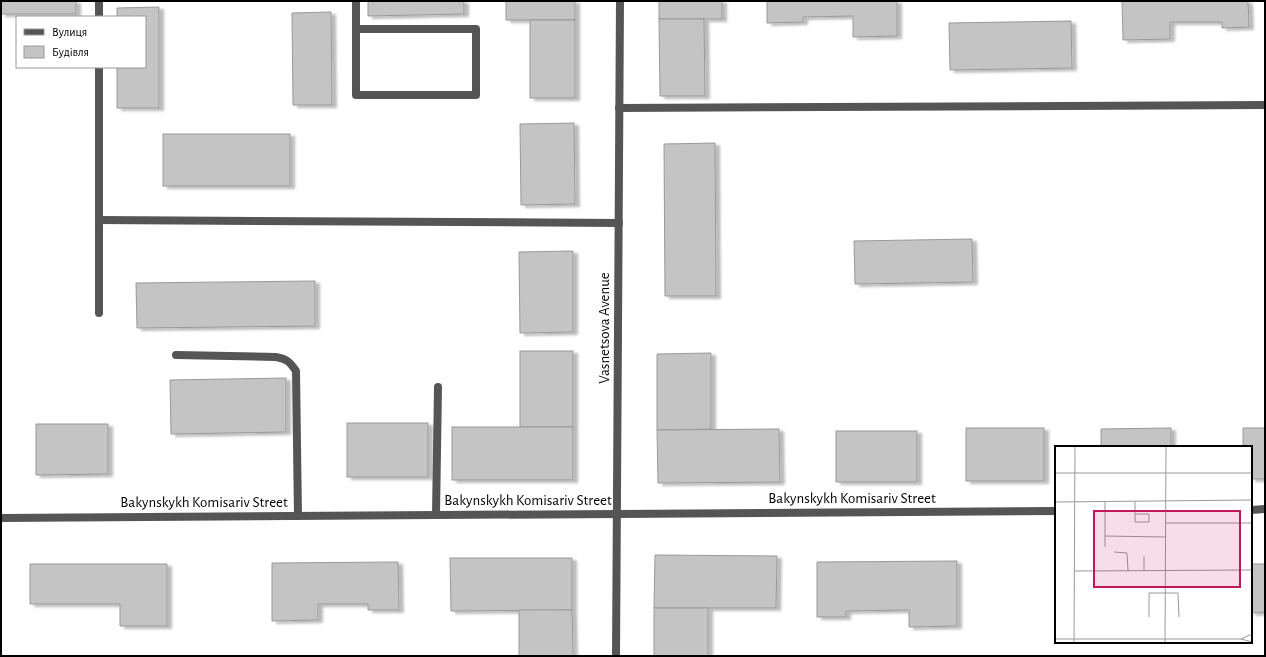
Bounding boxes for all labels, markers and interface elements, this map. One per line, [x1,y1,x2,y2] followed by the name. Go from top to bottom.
[16,16,146,68] legend
[52,26,87,39] text: Вулиця
[52,46,89,59] text: Будівля
[597,272,612,384] street label: Vasnetsova Avenue
[1055,446,1252,643] inset map
[768,491,936,506] street label: Bakynskykh Komisariv Street
[444,493,612,508] street label: Bakynskykh Komisariv Street
[120,495,288,510] street label: Bakynskykh Komisariv Street

